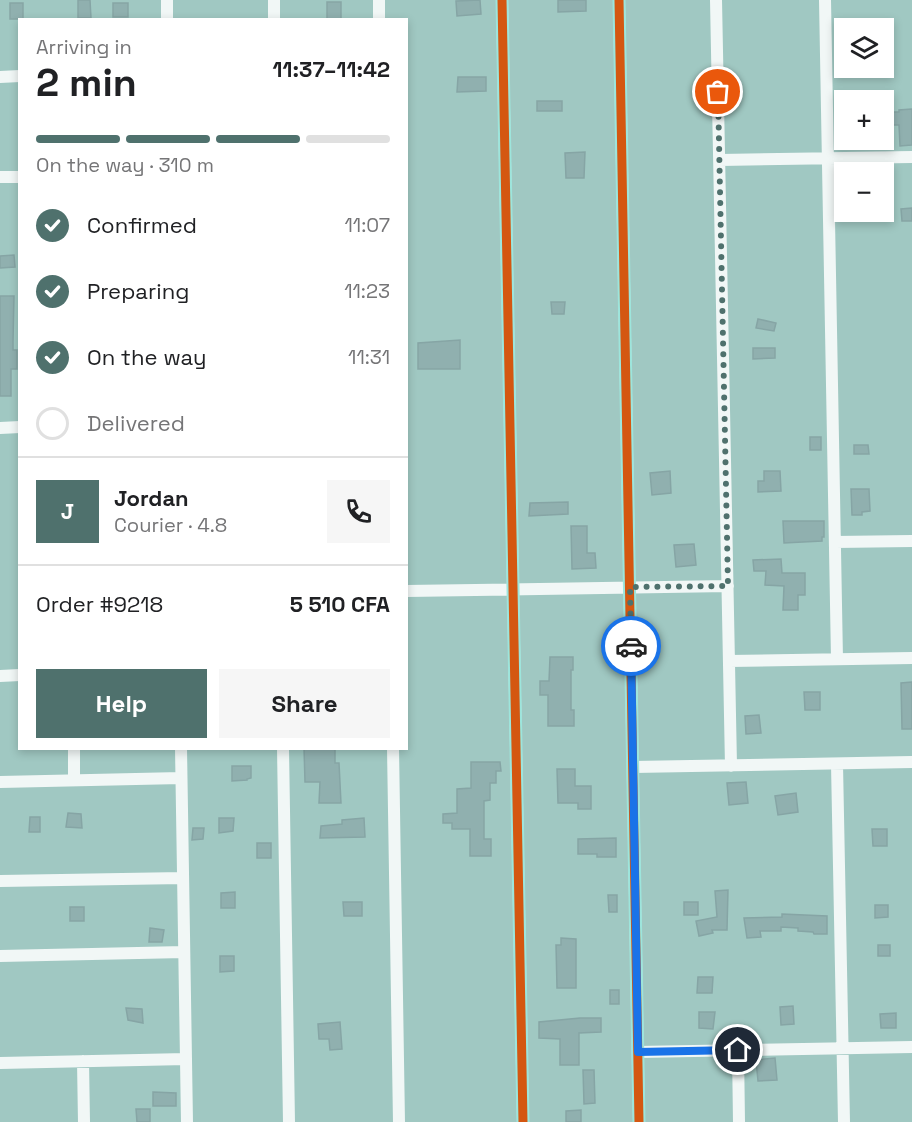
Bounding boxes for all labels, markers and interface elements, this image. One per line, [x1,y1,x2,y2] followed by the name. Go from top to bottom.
[834,18,894,222] map controls
[834,18,894,78] button: layers
[36,34,132,60] text: Arriving in
[273,55,390,83] text: 11:37–11:42
[36,58,137,107] text: 2 min
[692,66,743,117] pin
[701,75,734,108] icon: bag
[834,90,894,150] button: +
[36,152,214,178] text: On the way · 310 m
[834,162,894,222] button: −
[36,209,69,242] icon: check
[87,211,197,239] text: Confirmed
[344,212,390,238] text: 11:07
[36,275,69,308] icon: check
[87,277,189,305] text: Preparing
[344,278,390,304] text: 11:23
[36,341,69,374] icon: check
[87,343,206,371] text: On the way
[348,344,390,370] text: 11:31
[87,409,185,437] text: Delivered
[327,480,390,543] button: phone
[114,484,189,512] text: Jordan
[61,497,74,525] text: J
[114,512,227,538] text: Courier · 4.8
[36,590,163,618] text: Order #9218
[290,590,390,618] text: 5 510 CFA
[601,616,661,676] courier
[615,630,648,663] icon: car
[36,669,207,738] button: Help
[219,669,390,738] button: Share
[712,1024,763,1075] pin
[721,1033,754,1066] icon: home

